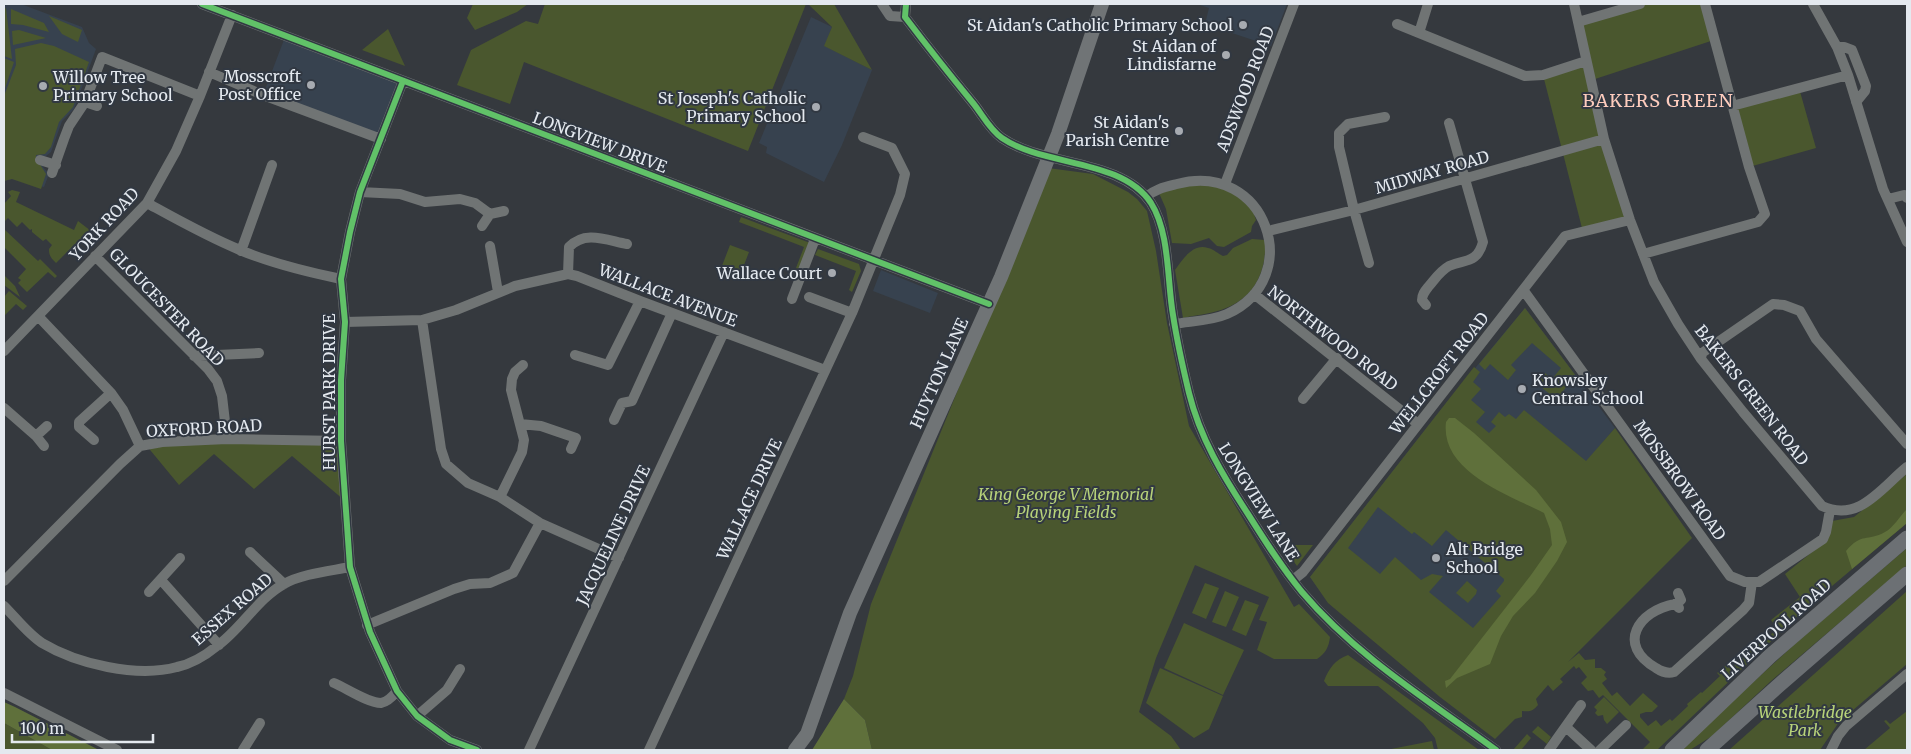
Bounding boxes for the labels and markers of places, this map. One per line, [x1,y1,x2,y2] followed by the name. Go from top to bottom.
[967,15,1233,35] place label: St Aidan's Catholic Primary School
[1237,19,1249,31] marker: St Aidan's Catholic Primary School
[1127,36,1217,74] place label: St Aidan of Lindisfarne
[1220,49,1232,61] marker: St Aidan of Lindisfarne
[218,66,302,104] place label: Mosscroft Post Office
[52,67,173,105] place label: Willow Tree Primary School
[305,79,317,91] marker: Mosscroft Post Office
[37,80,49,92] marker: Willow Tree Primary School
[658,88,806,126] place label: St Joseph's Catholic Primary School
[810,101,822,113] marker: St Joseph's Catholic Primary School
[1066,112,1169,150] place label: St Aidan's Parish Centre
[1173,125,1185,137] marker: St Aidan's Parish Centre
[715,263,823,283] place label: Wallace Court
[826,267,838,279] marker: Wallace Court
[1532,370,1644,408] place label: Knowsley Central School
[1516,383,1528,395] marker: Knowsley Central School
[1445,539,1523,577] place label: Alt Bridge School
[1430,552,1442,564] marker: Alt Bridge School

